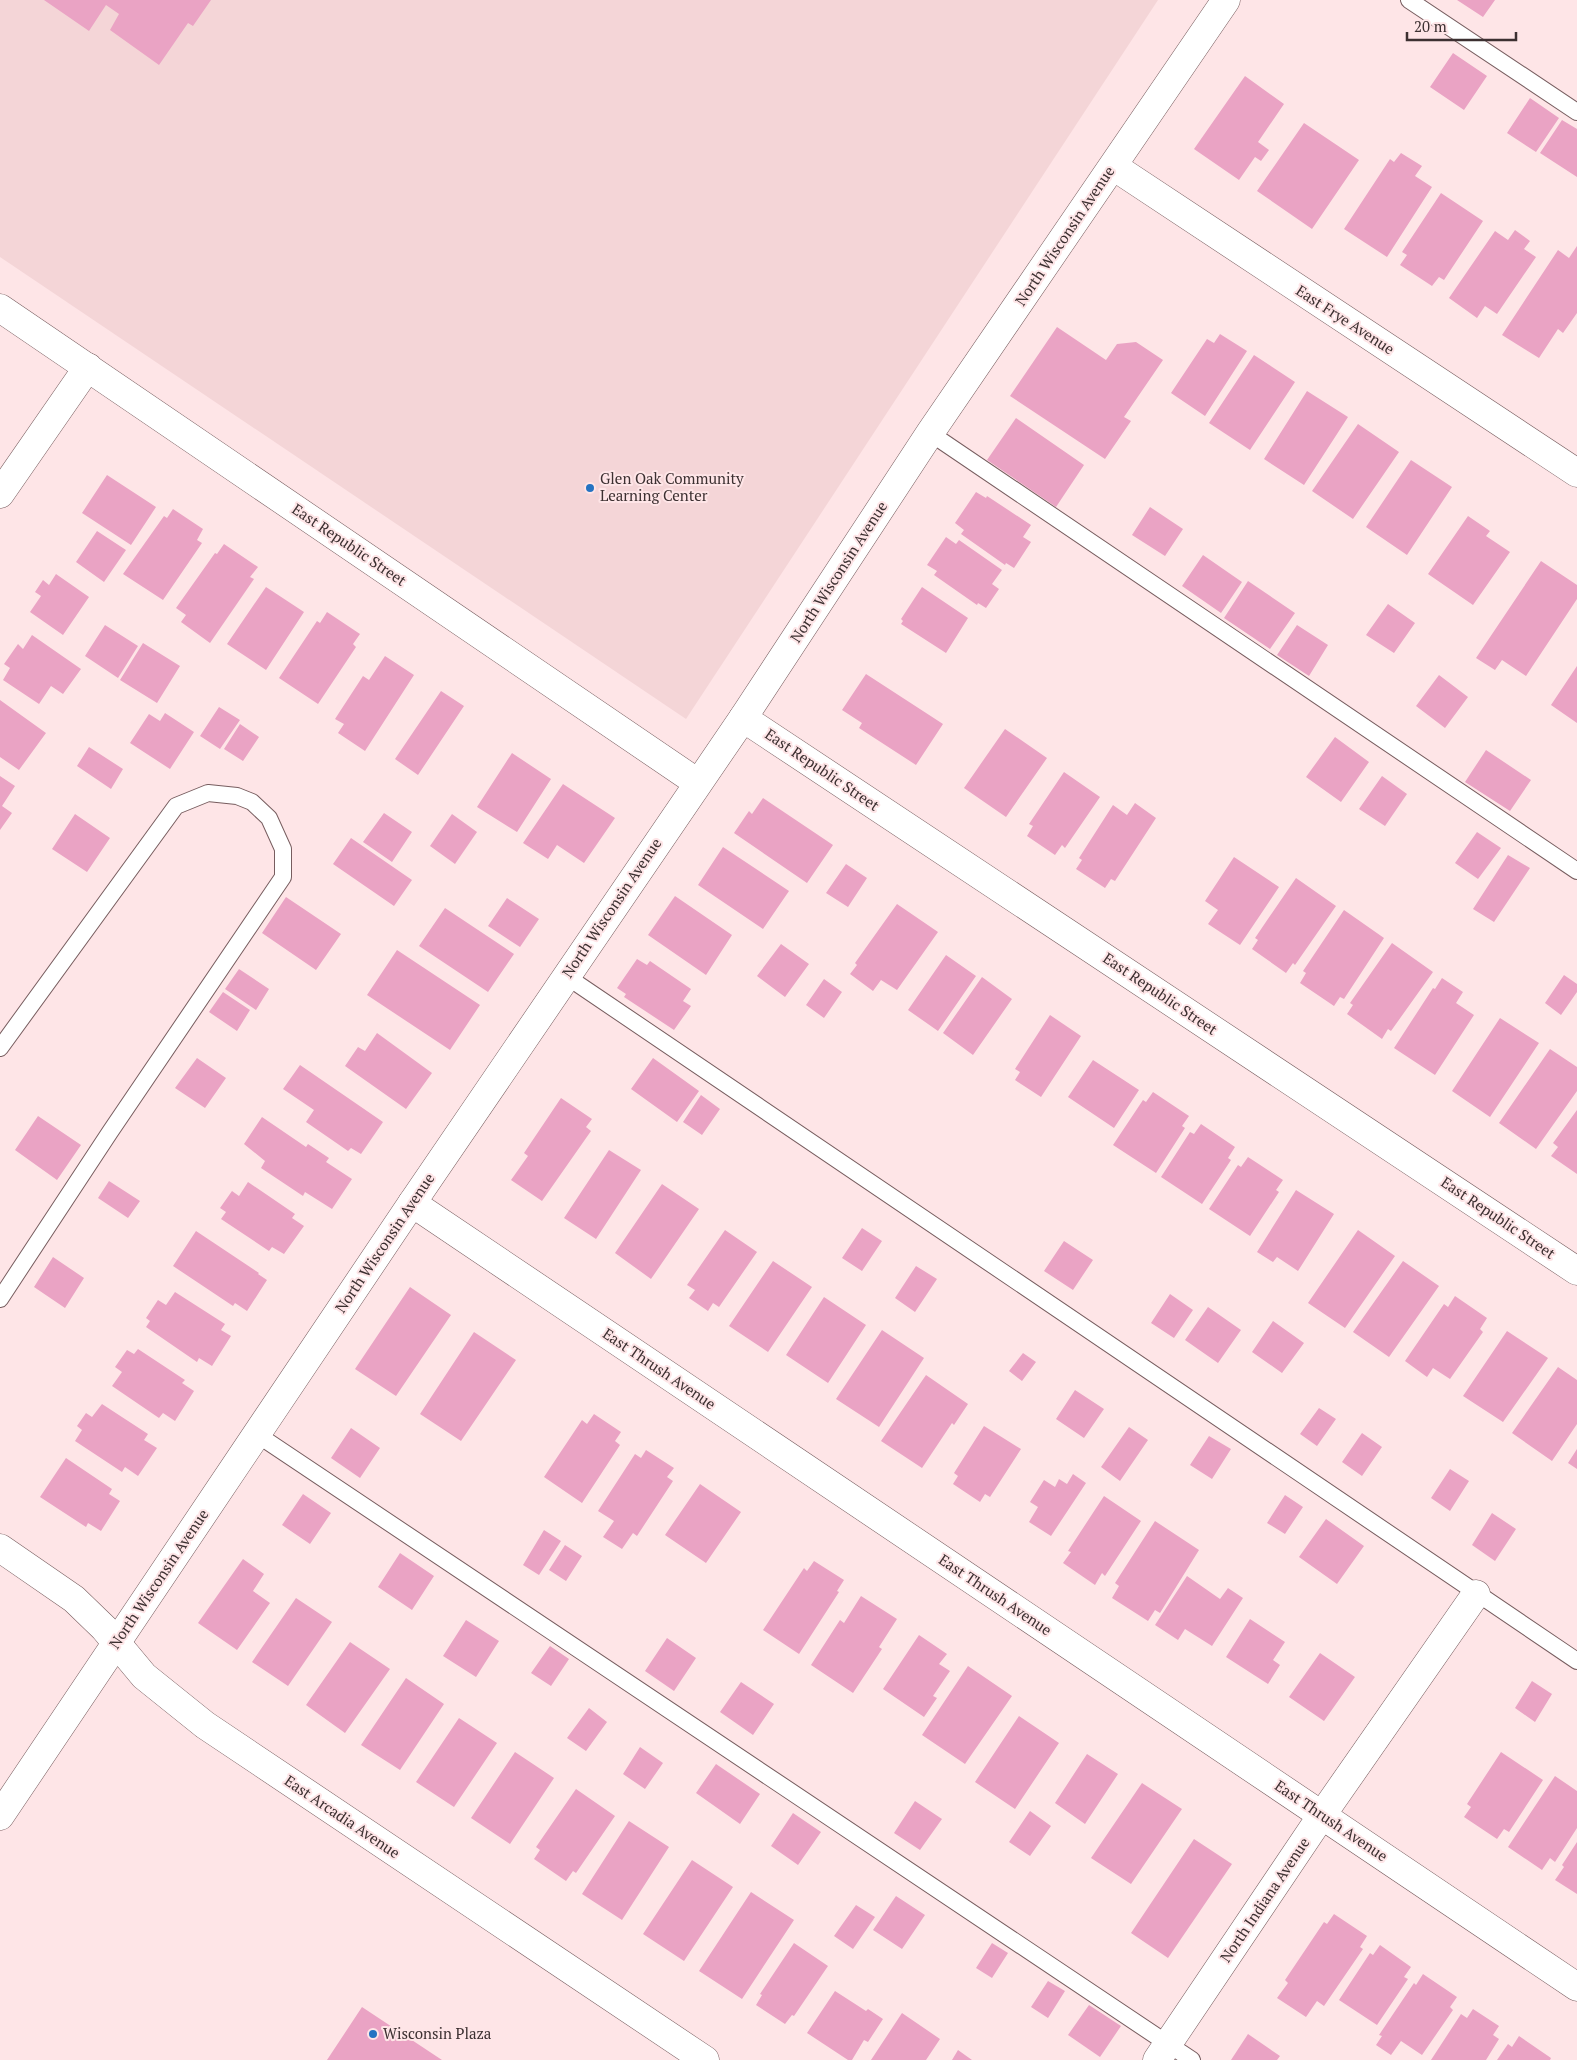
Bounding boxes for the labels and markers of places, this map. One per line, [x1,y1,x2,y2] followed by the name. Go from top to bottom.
[600,468,744,505] place label: Glen Oak Community Learning Center
[584,482,596,494] marker: Glen Oak Community Learning Center
[383,2023,492,2043] place label: Wisconsin Plaza
[367,2028,379,2040] marker: Wisconsin Plaza

